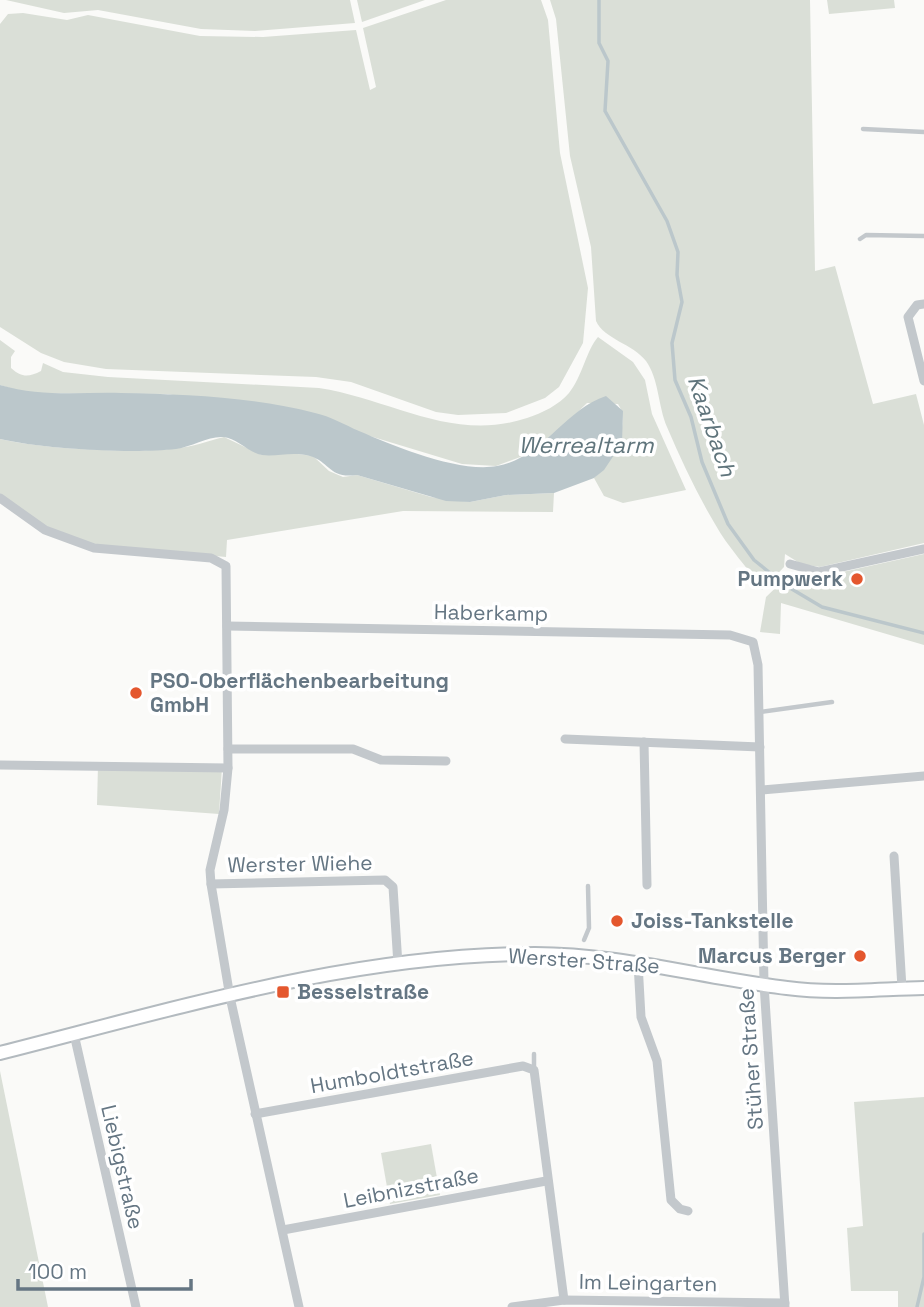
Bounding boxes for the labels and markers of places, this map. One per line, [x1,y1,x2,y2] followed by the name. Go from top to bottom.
[737,565,843,592] place label: Pumpwerk
[849,571,865,587] marker: Pumpwerk
[150,667,449,718] place label: PSO-Oberflächenbearbeitung GmbH
[128,685,144,701] marker: PSO-Oberflächenbearbeitung GmbH
[631,907,794,934] place label: Joiss-Tankstelle
[609,913,625,929] marker: Joiss-Tankstelle
[698,942,846,969] place label: Marcus Berger
[852,948,868,964] marker: Marcus Berger
[297,978,429,1005] place label: Besselstraße
[275,984,291,1000] marker: Besselstraße

